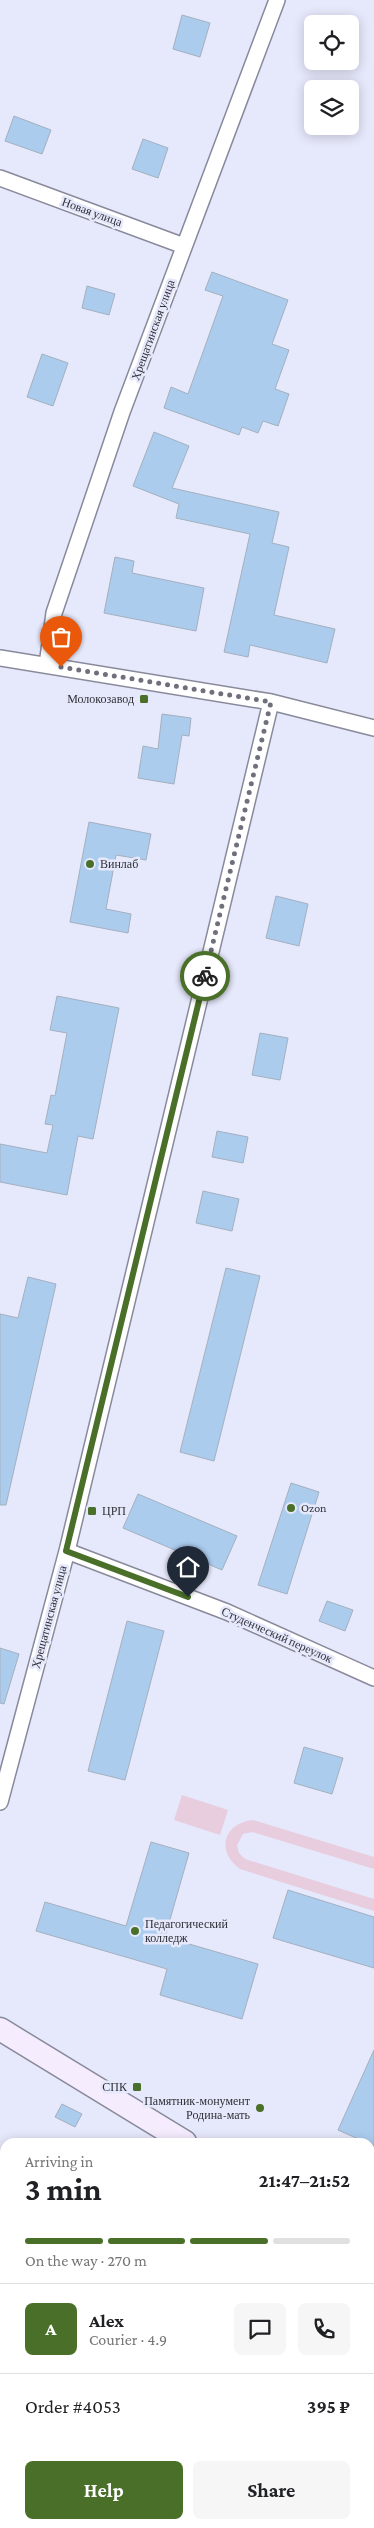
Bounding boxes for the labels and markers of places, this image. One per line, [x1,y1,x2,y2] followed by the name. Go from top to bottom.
[40,616,82,667] pin
[67,692,134,706] place label: Молокозавод
[138,693,150,705] marker: Молокозавод
[100,857,138,871] place label: Винлаб
[84,858,96,870] marker: Винлаб
[301,1501,327,1515] place label: Ozon
[285,1502,297,1514] marker: Ozon
[102,1504,126,1518] place label: ЦРП
[86,1505,98,1517] marker: ЦРП
[167,1546,209,1597] pin
[145,1917,228,1945] place label: Педагогический колледж
[129,1925,141,1937] marker: Педагогический колледж
[102,2080,128,2094] place label: СПК
[131,2081,143,2093] marker: СПК
[144,2094,251,2122] place label: Памятник-монумент Родина-мать
[254,2102,266,2114] marker: Памятник-монумент Родина-мать

